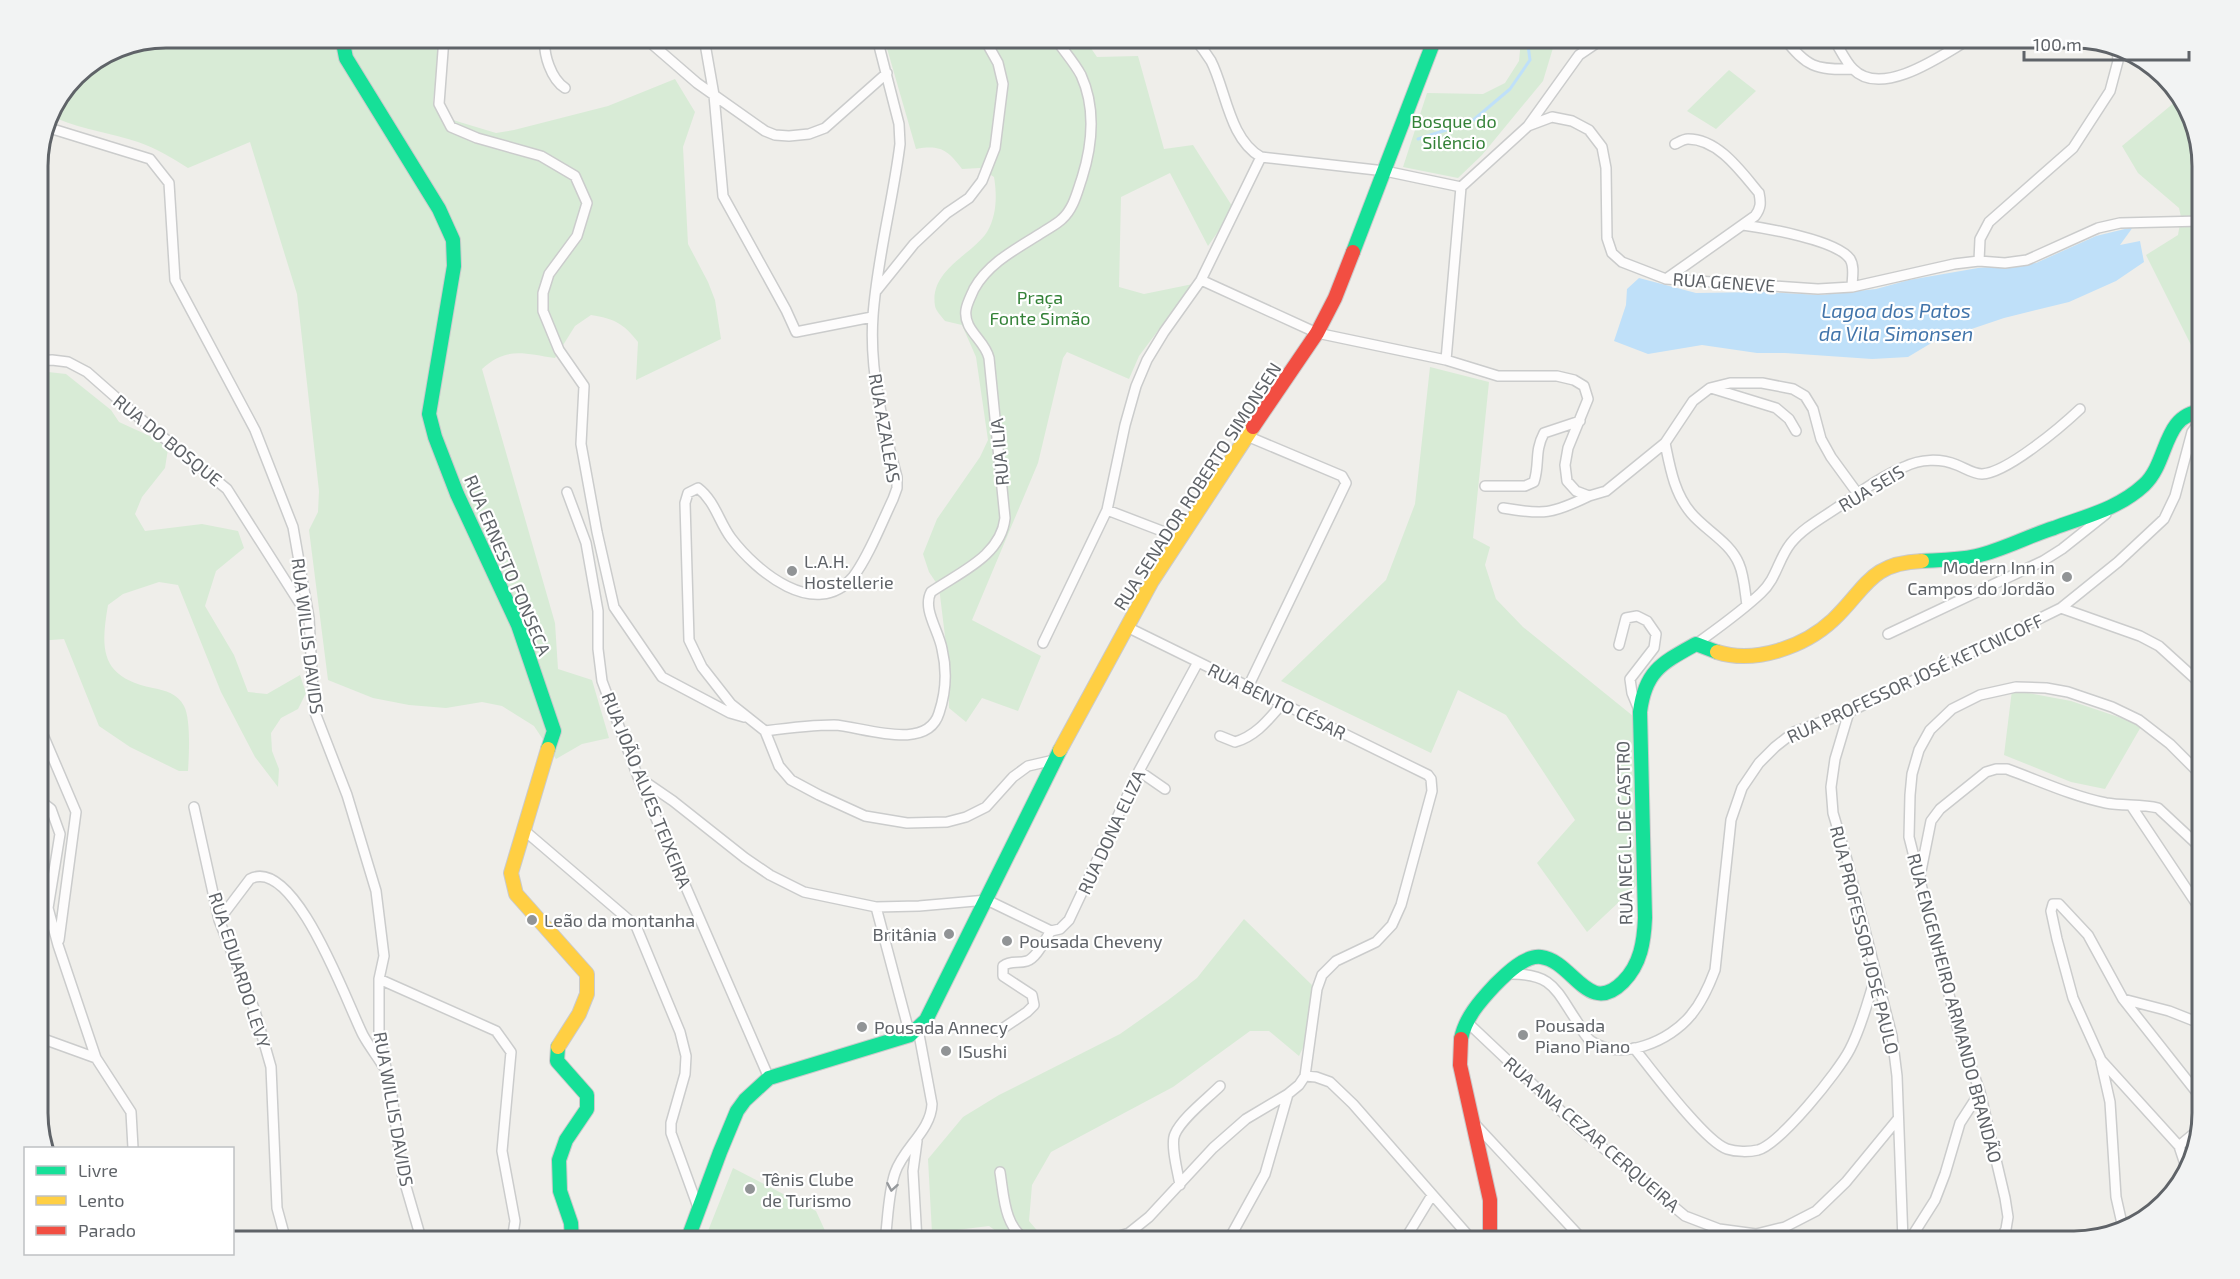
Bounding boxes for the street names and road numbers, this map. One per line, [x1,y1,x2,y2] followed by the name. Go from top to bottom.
[1672,267,1776,297] street label: RUA GENEVE
[1109,358,1285,614] street label: RUA SENADOR ROBERTO SIMONSEN
[865,372,905,484] street label: RUA AZALEAS
[109,390,227,490] street label: RUA DO BOSQUE
[985,417,1013,487] street label: RUA ILIA
[1834,460,1908,516] street label: RUA SEIS
[460,471,556,659] street label: RUA ERNESTO FONSECA
[288,557,328,715] street label: RUA WILLIS DAVIDS
[1783,609,2047,747] street label: RUA PROFESSOR JOSÉ KETCNICOFF
[1204,658,1350,744] street label: RUA BENTO CÉSAR
[598,689,697,892] street label: RUA JOÃO ALVES TEIXEIRA
[1611,741,1637,925] street label: RUA NEG L. DE CASTRO
[1073,766,1150,898] street label: RUA DONA ELIZA
[1826,823,1904,1057] street label: RUA PROFESSOR JOSÉ PAULO
[1903,851,2007,1165] street label: RUA ENGENHEIRO ARMANDO BRANDÃO
[204,889,276,1051] street label: RUA EDUARDO LEVY
[370,1030,418,1188] street label: RUA WILLIS DAVIDS
[1500,1052,1685,1217] street label: RUA ANA CEZAR CERQUEIRA

